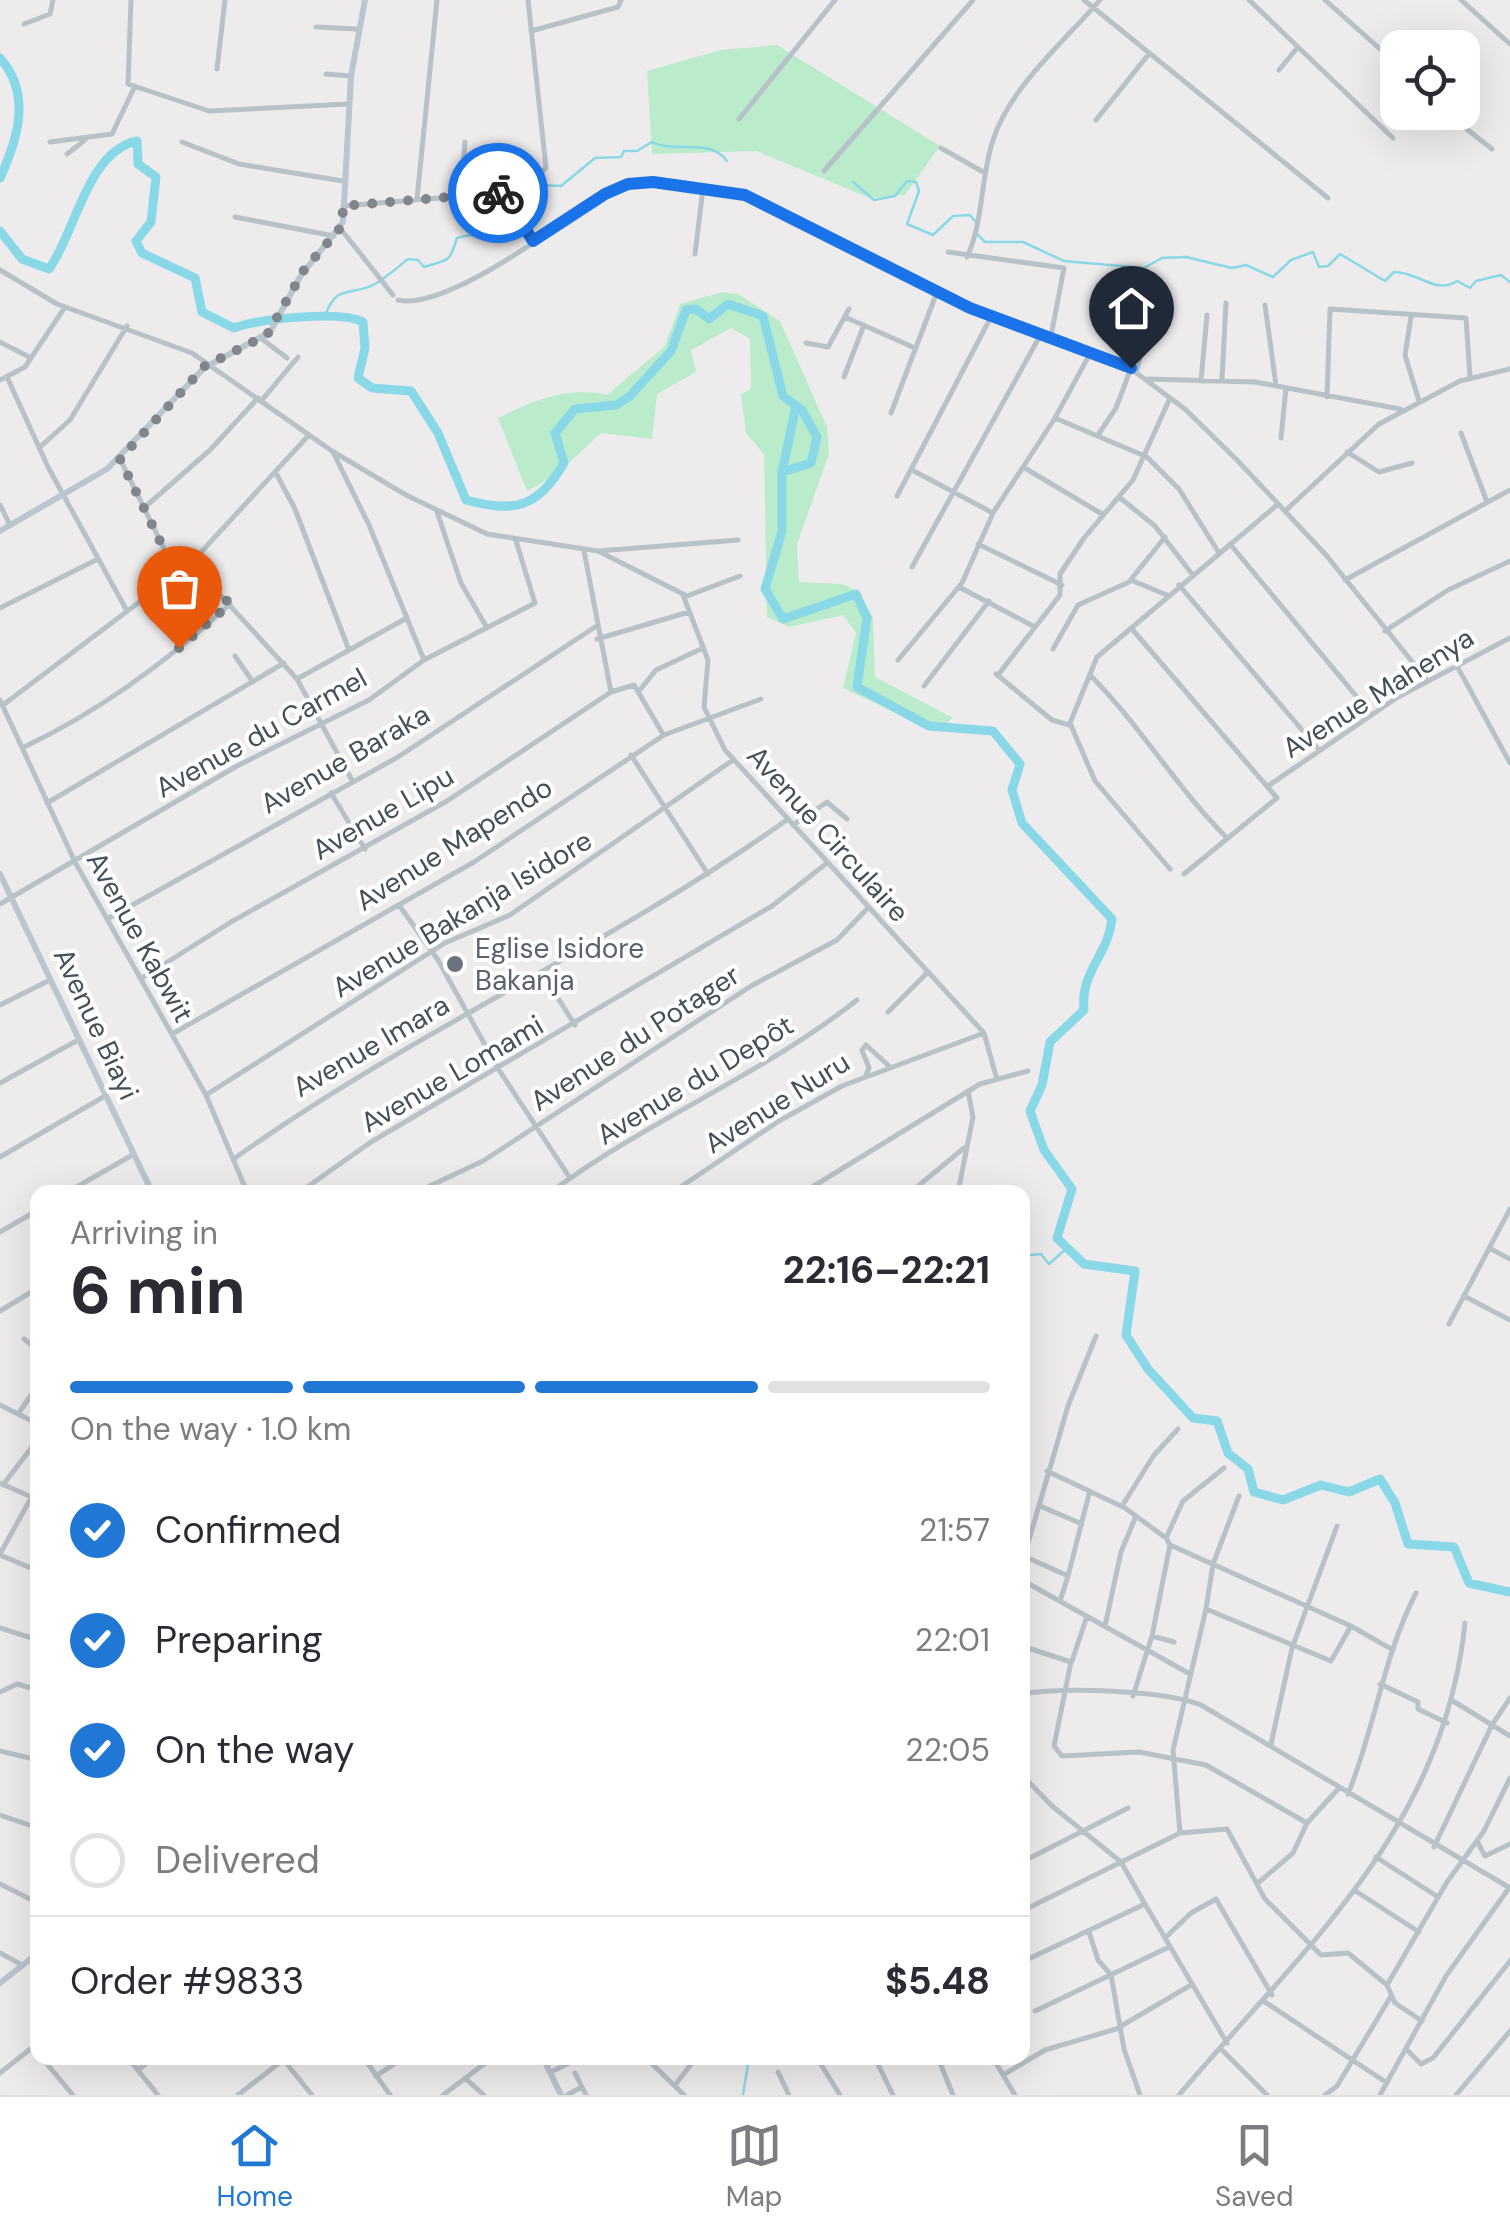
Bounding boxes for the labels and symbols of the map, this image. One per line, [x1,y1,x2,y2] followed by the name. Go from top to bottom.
[448,143,548,243] courier
[1089,266,1174,369] pin
[137,546,222,649] pin
[1275,619,1481,767] street label: Avenue Mahenya
[149,660,373,806] street label: Avenue du Carmel
[254,696,436,822] street label: Avenue Baraka
[739,738,917,930] street label: Avenue Circulaire
[305,758,461,868] street label: Avenue Lipu
[349,769,559,919] street label: Avenue Mapendo
[325,822,599,1006] street label: Avenue Bakanja Isidore
[78,845,202,1029] street label: Avenue Kabwit
[475,930,644,999] place label: Eglise Isidore Bakanja
[45,942,147,1106] street label: Avenue Biayi
[444,953,466,975] marker: Eglise Isidore Bakanja
[523,956,747,1120] street label: Avenue du Potager
[286,986,456,1106] street label: Avenue Imara
[354,1007,550,1141] street label: Avenue Lomami
[590,1007,800,1153] street label: Avenue du Depôt
[697,1044,857,1162] street label: Avenue Nuru

